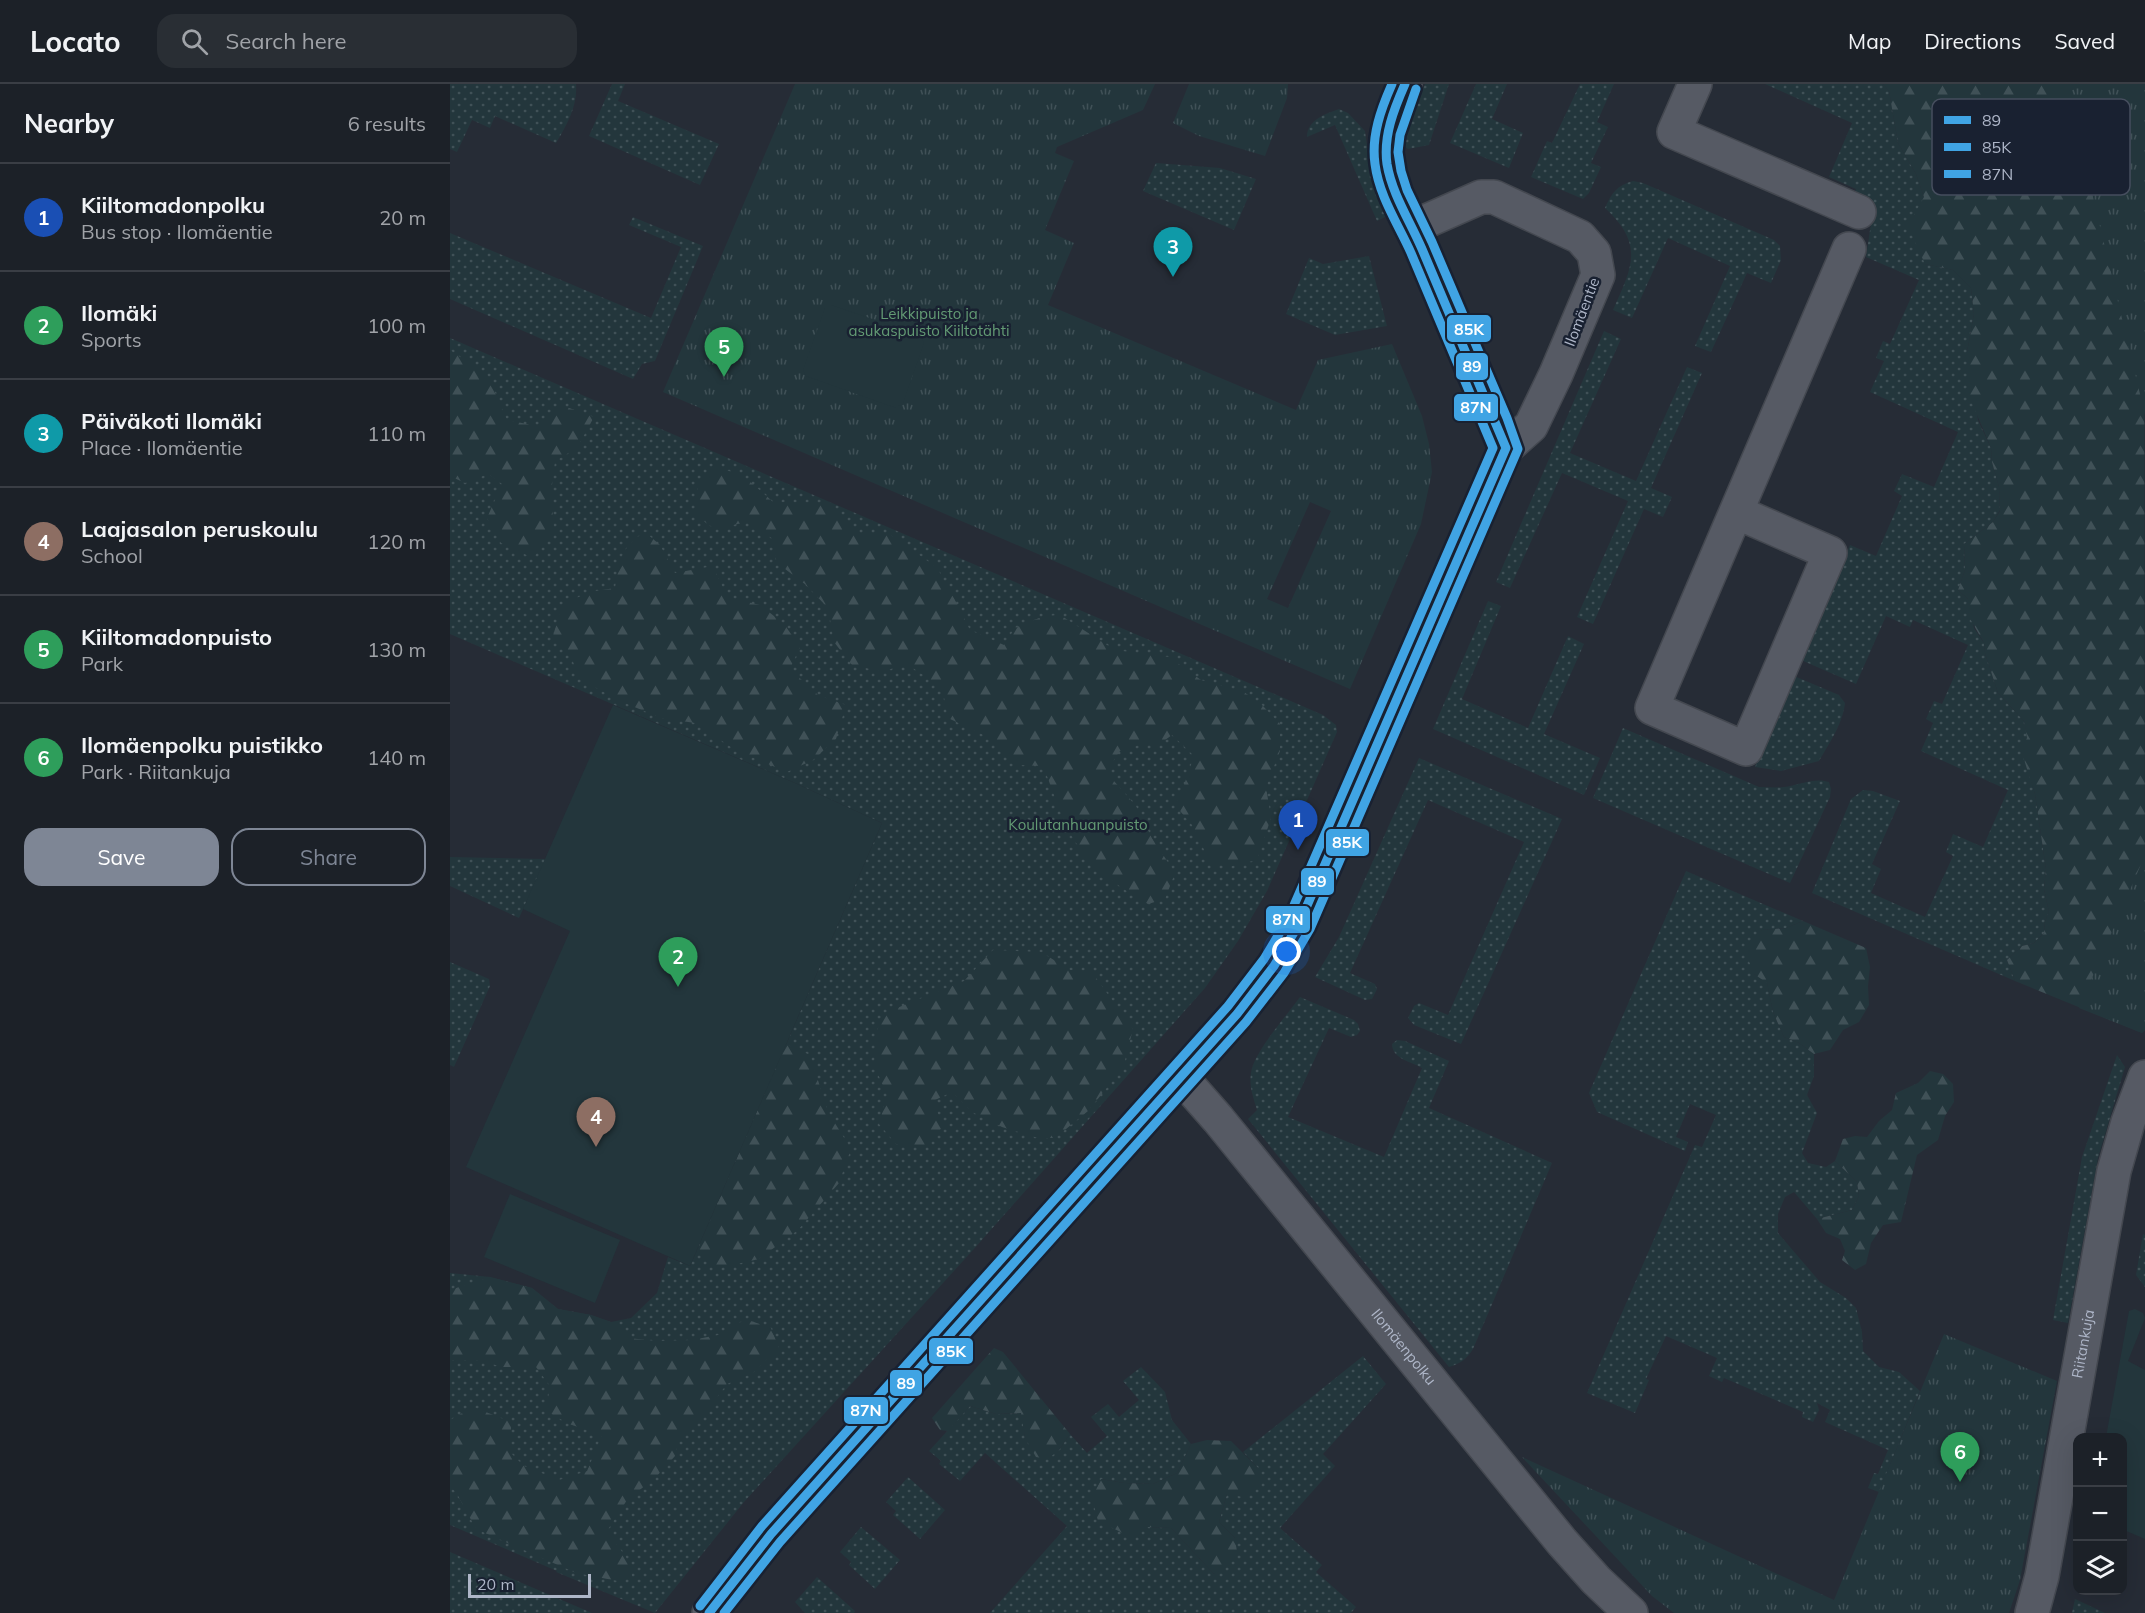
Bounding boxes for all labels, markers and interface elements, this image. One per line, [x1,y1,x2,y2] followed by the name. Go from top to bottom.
[157,14,577,68] search box
[30,24,121,59] text: Locato
[178,25,211,58] icon: search
[226,27,346,55] text: Search here
[1848,28,1891,54] text: Map
[1924,28,2021,54] text: Directions
[2054,28,2115,54] text: Saved
[1932,99,2130,195] legend
[24,107,114,140] text: Nearby
[1982,110,2001,130] text: 89
[348,111,426,136] text: 6 results
[1982,137,2012,157] text: 85K
[1982,164,2013,184] text: 87N
[81,191,265,219] text: Kiiltomadonpolku
[38,205,50,230] text: 1
[379,205,426,230] text: 20 m
[81,219,273,244] text: Bus stop · Ilomäentie
[1154,228,1192,277] pin: 3
[1560,275,1603,349] street label: Ilomäentie
[81,299,157,327] text: Ilomäki
[848,304,1010,340] park label: Leikkipuisto ja asukaspuisto Kiiltotähti
[38,313,50,338] text: 2
[367,313,426,338] text: 100 m
[1446,314,1492,343] line badge: 85K
[1454,319,1485,339] text: 85K
[81,327,142,352] text: Sports
[704,328,744,377] pin: 5
[1455,352,1489,381] line badge: 89
[1462,356,1482,376] text: 89
[1453,393,1499,422] line badge: 87N
[1460,397,1492,417] text: 87N
[81,407,262,435] text: Päiväkoti Ilomäki
[38,421,50,446] text: 3
[367,421,426,446] text: 110 m
[81,435,243,460] text: Place · Ilomäentie
[81,515,318,543] text: Laajasalon peruskoulu
[38,529,50,554] text: 4
[367,529,426,554] text: 120 m
[81,543,143,568] text: School
[81,623,272,651] text: Kiiltomadonpuisto
[38,637,50,662] text: 5
[367,637,426,662] text: 130 m
[81,651,123,676] text: Park
[81,731,323,759] text: Ilomäenpolku puistikko
[38,745,50,770] text: 6
[367,745,426,770] text: 140 m
[81,759,231,784] text: Park · Riitankuja
[1278,800,1318,850] pin: 1
[1008,815,1148,834] park label: Koulutanhuanpuisto
[24,828,219,886] button: Save
[231,828,426,886] button: Share
[1325,828,1370,857] line badge: 85K
[1332,832,1363,852] text: 85K
[1300,867,1335,896] line badge: 89
[1307,871,1327,891] text: 89
[1265,905,1311,934] line badge: 87N
[1272,909,1304,929] text: 87N
[1272,937,1301,966] your location
[658,938,698,987] pin: 2
[576,1098,616,1147] pin: 4
[1367,1305,1441,1389] street label: Ilomäenpolku
[2067,1308,2098,1380] street label: Riitankuja
[928,1337,974,1365] line badge: 85K
[936,1341,967,1361] text: 85K
[889,1369,923,1397] line badge: 89
[896,1373,916,1393] text: 89
[843,1396,889,1425] line badge: 87N
[850,1400,882,1420] text: 87N
[1940,1432,1980,1482] pin: 6
[2073,1433,2127,1595] map controls
[2073,1433,2127,1487] button: +
[2073,1487,2127,1541] button: −
[2073,1541,2127,1595] button: layers
[468,1571,591,1598] scale bar
[477,1574,514,1594] text: 20 m

